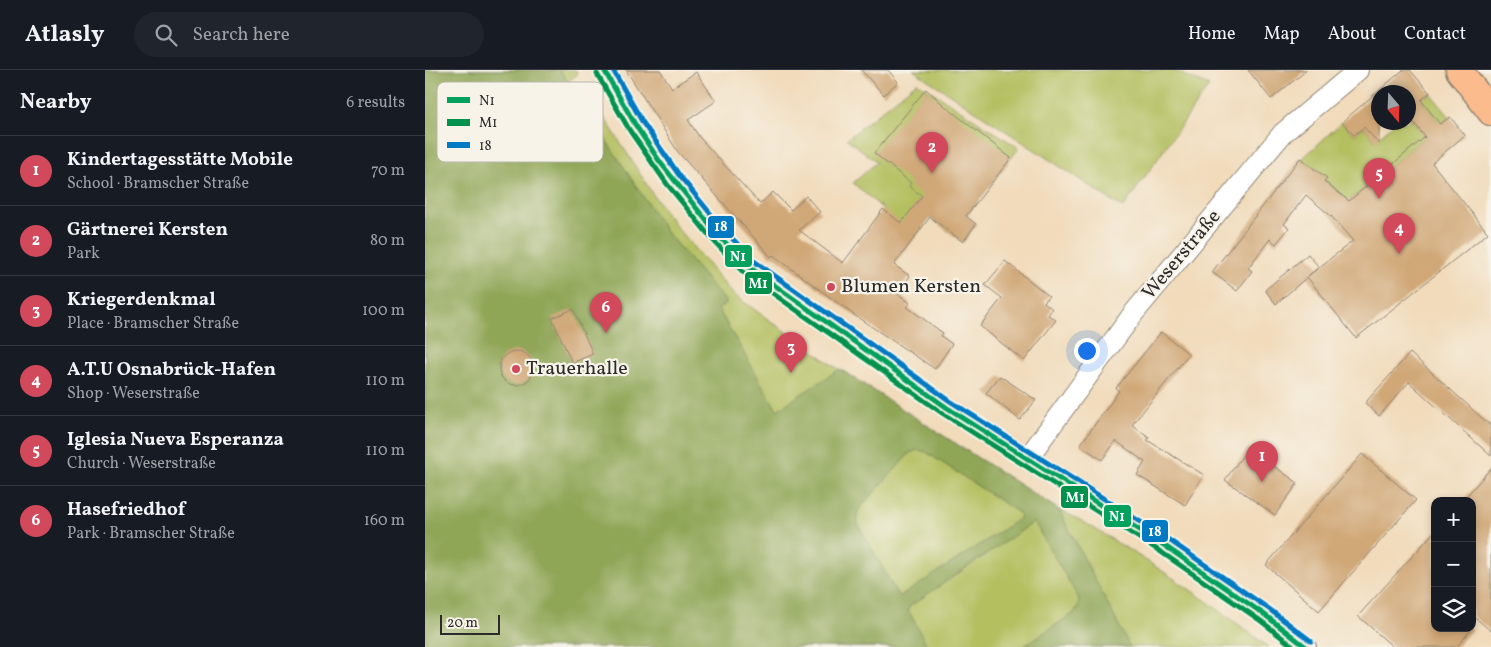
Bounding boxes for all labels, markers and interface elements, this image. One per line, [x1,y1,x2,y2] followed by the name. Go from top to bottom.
[134,12,484,57] search box
[25,18,104,52] text: Atlasly
[152,21,180,49] icon: search
[192,22,290,48] text: Search here
[1188,22,1236,47] text: Home
[1264,22,1300,47] text: Map
[1328,22,1376,47] text: About
[1404,22,1466,47] text: Contact
[437,82,603,162] legend
[1371,85,1416,130] north arrow
[20,88,91,117] text: Nearby
[346,92,405,114] text: 6 results
[479,92,495,111] text: N1
[479,114,497,133] text: M1
[916,132,948,173] pin: 2
[479,137,492,156] text: 18
[67,147,293,173] text: Kindertagesstätte Mobile
[1363,158,1395,199] pin: 5
[33,160,39,182] text: 1
[371,160,405,182] text: 70 m
[67,173,249,195] text: School · Bramscher Straße
[1136,204,1228,306] street label: Weserstraße
[1383,213,1415,254] pin: 4
[707,215,735,239] line badge: 18
[67,217,228,243] text: Gärtnerei Kersten
[714,218,728,237] text: 18
[32,230,40,252] text: 2
[370,230,405,252] text: 80 m
[67,243,100,265] text: Park
[724,244,753,268] line badge: N1
[730,248,746,267] text: N1
[744,271,773,295] line badge: M1
[841,273,981,301] place label: Blumen Kersten
[748,275,768,294] text: M1
[825,281,837,293] marker: Blumen Kersten
[67,287,216,313] text: Kriegerdenkmal
[590,292,622,333] pin: 6
[32,300,40,322] text: 3
[362,300,405,322] text: 100 m
[67,313,239,335] text: Place · Bramscher Straße
[775,332,807,373] pin: 3
[1074,338,1100,364] your location
[526,355,628,383] place label: Trauerhalle
[67,357,276,383] text: A.T.U Osnabrück-Hafen
[510,363,522,375] marker: Trauerhalle
[31,370,41,392] text: 4
[366,370,405,392] text: 110 m
[67,383,200,405] text: Shop · Weserstraße
[67,427,284,453] text: Iglesia Nueva Esperanza
[32,440,40,462] text: 5
[366,440,405,462] text: 110 m
[1246,441,1278,482] pin: 1
[67,453,216,475] text: Church · Weserstraße
[1060,485,1089,509] line badge: M1
[1065,489,1085,508] text: M1
[67,497,185,523] text: Hasefriedhof
[1431,497,1476,632] map controls
[1431,497,1476,542] button: +
[1103,504,1132,528] line badge: N1
[1109,508,1125,527] text: N1
[32,510,40,532] text: 6
[364,510,405,532] text: 160 m
[1141,519,1169,543] line badge: 18
[67,523,235,545] text: Park · Bramscher Straße
[1148,523,1162,542] text: 18
[1431,542,1476,587] button: −
[1431,587,1476,632] button: layers
[440,612,500,635] scale bar
[447,614,478,633] text: 20 m

